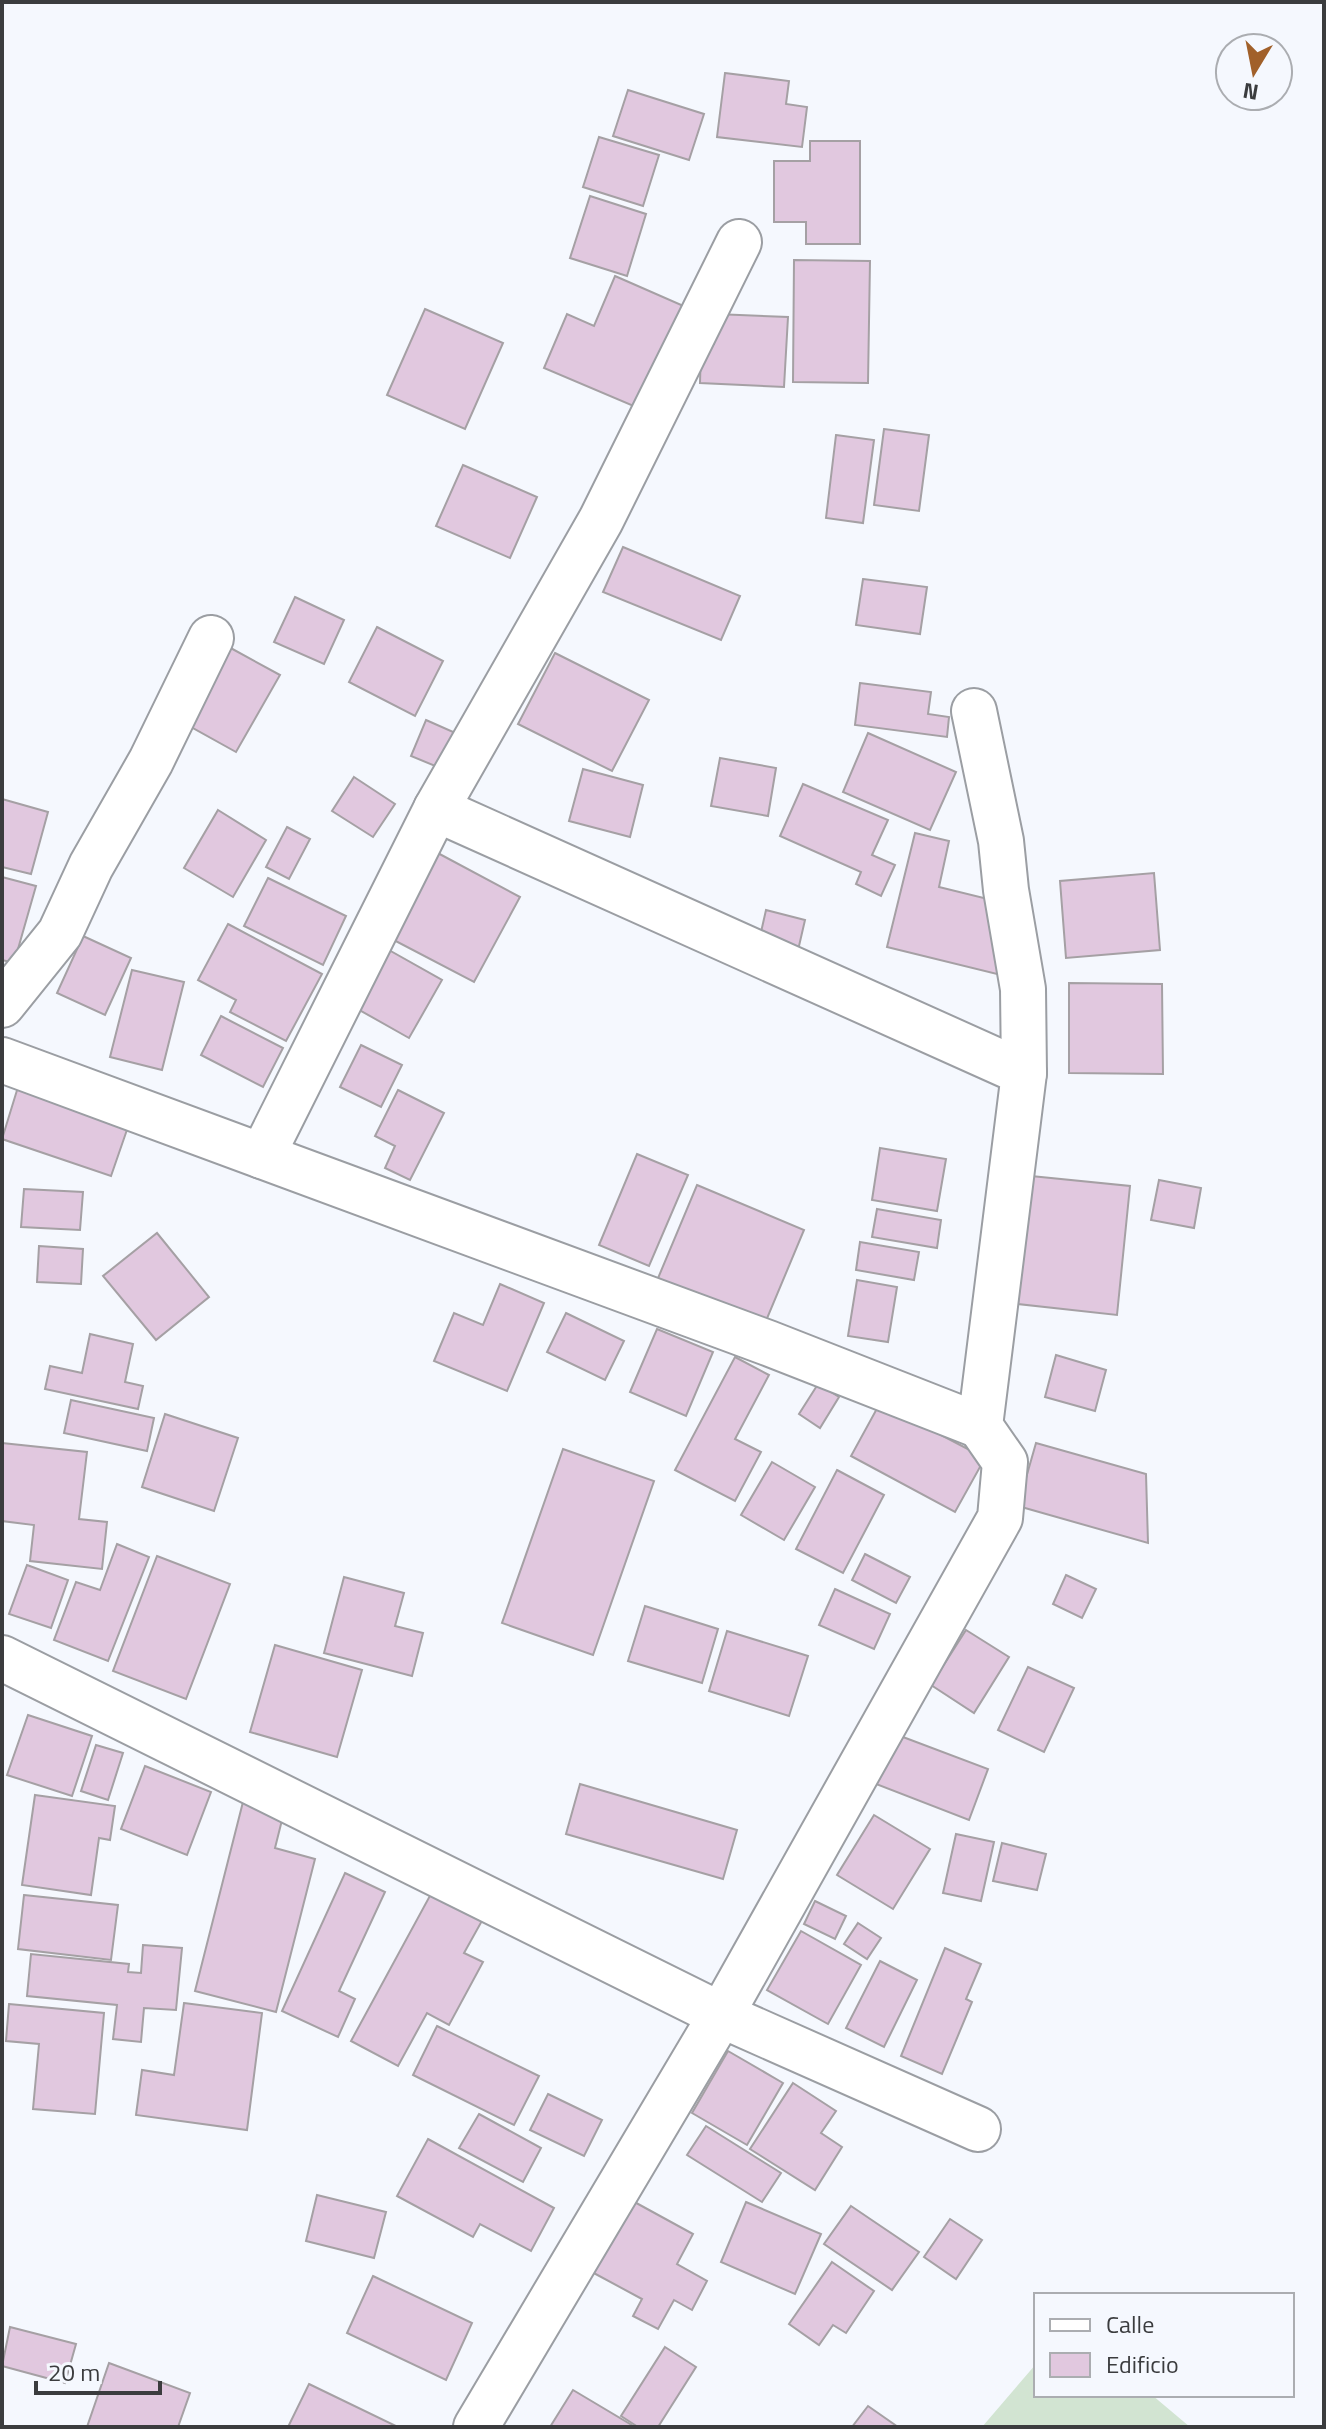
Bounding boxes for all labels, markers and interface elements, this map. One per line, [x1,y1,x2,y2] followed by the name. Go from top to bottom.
[1214,32,1294,112] north arrow
[1240,74,1261,110] text: N
[1034,2293,1294,2397] legend
[1106,2306,1154,2342] text: Calle
[36,2345,160,2395] scale bar
[1106,2346,1179,2382] text: Edificio
[48,2354,100,2390] text: 20 m

